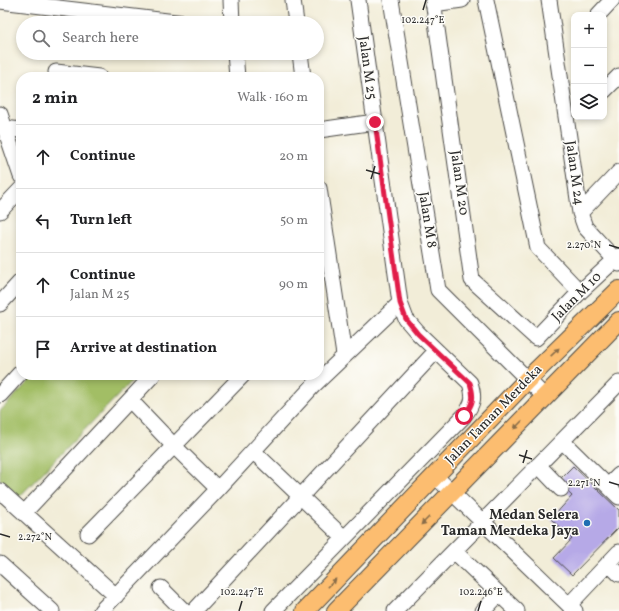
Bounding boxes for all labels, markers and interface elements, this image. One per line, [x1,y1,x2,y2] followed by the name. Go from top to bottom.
[571,12,607,120] map controls
[571,12,607,48] button: +
[401,13,445,27] text: 102.247°E
[16,16,324,60] search box
[30,27,52,49] icon: search
[62,28,139,49] text: Search here
[353,35,381,101] street label: Jalan M 25
[571,48,607,84] button: −
[571,84,607,120] button: layers
[32,87,78,110] text: 2 min
[237,89,308,107] text: Walk · 160 m
[366,113,384,131] route end
[560,139,588,207] street label: Jalan M 24
[32,146,54,168] icon: ahead
[70,146,135,167] text: Continue
[279,148,308,166] text: 20 m
[445,149,473,217] street label: Jalan M 20
[413,190,441,250] street label: Jalan M 8
[32,210,54,232] icon: left
[70,210,132,231] text: Turn left
[280,212,308,230] text: 50 m
[567,238,602,252] text: 2.270°N
[70,265,135,286] text: Continue
[548,268,606,326] street label: Jalan M 10
[32,274,54,296] icon: ahead
[279,276,308,294] text: 90 m
[70,286,129,304] text: Jalan M 25
[32,338,54,360] icon: arrive
[70,338,217,359] text: Arrive at destination
[550,348,560,357] one-way arrow
[441,361,547,469] street label: Jalan Taman Merdeka
[455,407,473,425] route start
[513,420,522,430] one-way arrow
[568,476,601,490] text: 2.271°N
[441,506,579,541] place label: Medan Selera Taman Merdeka Jaya
[420,516,430,526] one-way arrow
[582,518,592,528] marker: Medan Selera Taman Merdeka Jaya
[18,530,52,544] text: 2.272°N
[327,578,337,588] one-way arrow
[220,585,264,599] text: 102.247°E
[459,585,503,599] text: 102.246°E

